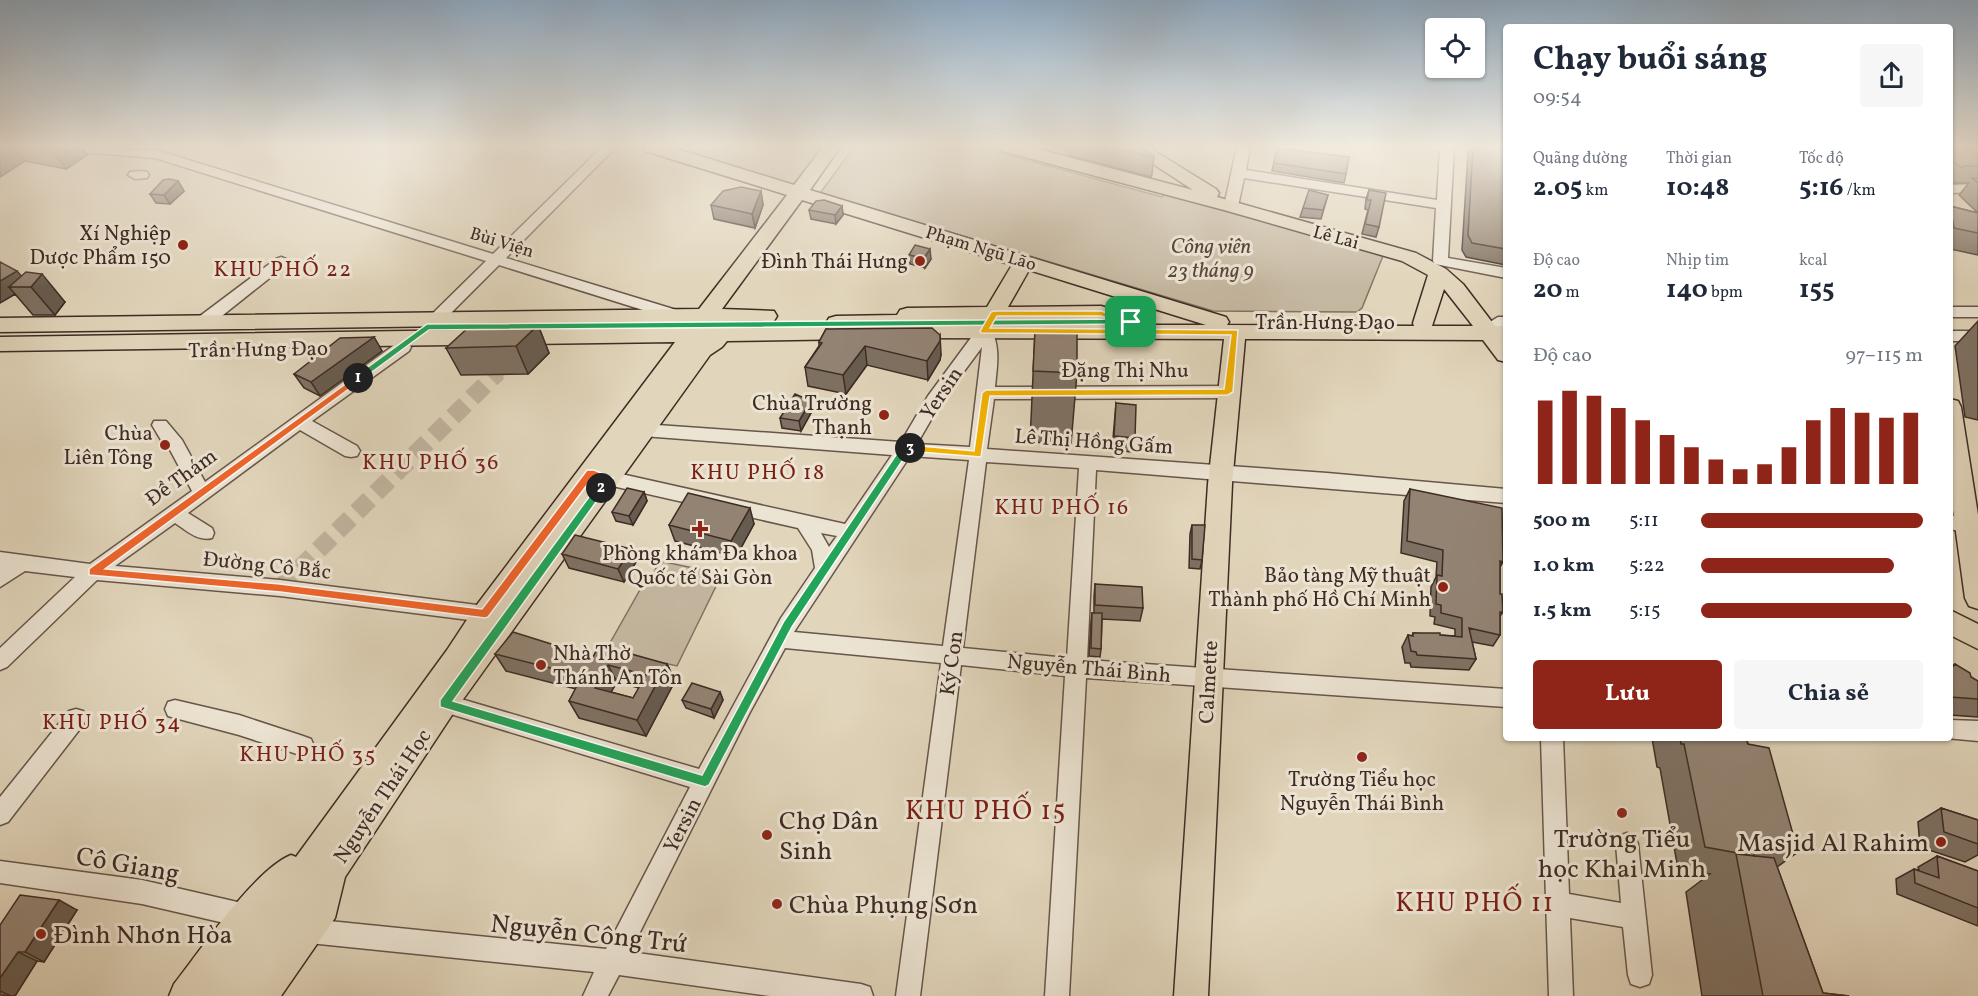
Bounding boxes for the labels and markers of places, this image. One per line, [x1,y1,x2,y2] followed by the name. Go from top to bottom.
[30,220,171,273] place label: Xí Nghiệp Dược Phẩm 150
[176,238,190,252] marker: Xí Nghiệp Dược Phẩm 150
[761,248,908,277] place label: Đình Thái Hưng
[913,254,927,268] marker: Đình Thái Hưng
[1105,296,1156,347] pin
[343,363,373,393] pin: 1
[752,390,872,443] place label: Chùa Trường Thạnh
[877,408,891,422] marker: Chùa Trường Thạnh
[64,420,153,473] place label: Chùa Liên Tông
[895,433,925,463] pin: 3
[158,438,172,452] marker: Chùa Liên Tông
[586,473,616,503] pin: 2
[691,520,709,538] marker: Phòng khám Đa khoa Quốc tế Sài Gòn
[602,540,798,593] place label: Phòng khám Đa khoa Quốc tế Sài Gòn
[1208,562,1431,615] place label: Bảo tàng Mỹ thuật Thành phố Hồ Chí Minh
[1436,580,1450,594] marker: Bảo tàng Mỹ thuật Thành phố Hồ Chí Minh
[553,640,683,693] place label: Nhà Thờ Thánh An Tôn
[534,658,548,672] marker: Nhà Thờ Thánh An Tôn
[1355,750,1369,764] marker: Trường Tiểu học Nguyễn Thái Bình
[1280,766,1444,819] place label: Trường Tiểu học Nguyễn Thái Bình
[779,804,879,870] place label: Chợ Dân Sinh
[1615,806,1629,820] marker: Trường Tiểu học Khai Minh
[1538,822,1706,888] place label: Trường Tiểu học Khai Minh
[1737,826,1929,862] place label: Masjid Al Rahim
[760,828,774,842] marker: Chợ Dân Sinh
[1934,835,1948,849] marker: Masjid Al Rahim
[789,888,978,924] place label: Chùa Phụng Sơn
[770,897,784,911] marker: Chùa Phụng Sơn
[53,918,233,954] place label: Đình Nhơn Hòa
[34,927,48,941] marker: Đình Nhơn Hòa

